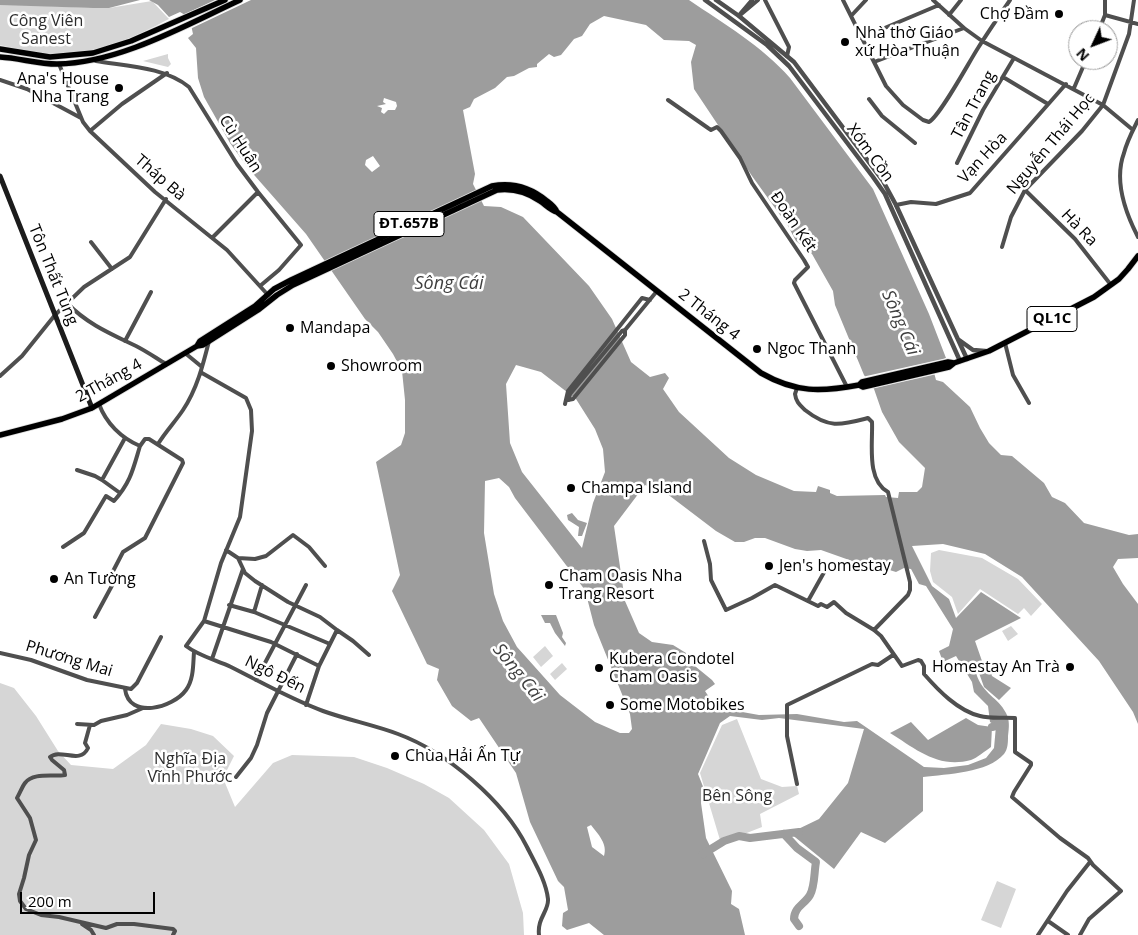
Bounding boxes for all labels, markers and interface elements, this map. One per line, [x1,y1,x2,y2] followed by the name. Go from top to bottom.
[980,4,1049,24] place label: Chợ Đầm
[1053,8,1065,20] marker: Chợ Đầm
[9,11,83,49] park label: Công Viên Sanest
[1068,20,1118,70] north arrow
[855,23,960,61] place label: Nhà thờ Giáo xứ Hòa Thuận
[839,36,851,48] marker: Nhà thờ Giáo xứ Hòa Thuận
[1072,44,1093,66] text: N
[948,68,1000,142] street label: Tân Trang
[17,69,109,107] place label: Ana's House Nha Trang
[113,82,125,94] marker: Ana's House Nha Trang
[1003,89,1099,199] street label: Nguyễn Thái Học
[214,112,266,176] street label: Cù Huân
[842,120,898,186] street label: Xóm Cồn
[955,129,1011,187] street label: Vạn Hòa
[131,151,189,205] street label: Tháp Bà
[766,188,820,256] street label: Đoàn Kết
[1057,206,1101,250] street label: Hà Ra
[374,212,444,236] road number: ĐT.657B
[24,222,82,328] street label: Tôn Thất Tùng
[415,273,483,295] water label: Sông Cái
[674,285,744,345] street label: 2 Tháng 4
[877,287,923,359] water label: Sông Cái
[1027,306,1077,332] road number: QL1C
[300,318,370,338] place label: Mandapa
[284,322,296,334] marker: Mandapa
[767,339,856,359] place label: Ngoc Thanh
[751,343,763,355] marker: Ngoc Thanh
[73,355,145,407] street label: 2 Tháng 4
[341,356,422,376] place label: Showroom
[325,360,337,372] marker: Showroom
[581,478,692,498] place label: Champa Island
[565,482,577,494] marker: Champa Island
[779,556,891,576] place label: Jen's homestay
[763,560,775,572] marker: Jen's homestay
[559,566,682,604] place label: Cham Oasis Nha Trang Resort
[64,569,136,589] place label: An Tường
[48,573,60,585] marker: An Tường
[543,579,555,591] marker: Cham Oasis Nha Trang Resort
[23,637,115,681] street label: Phương Mai
[488,639,548,707] water label: Sông Cái
[609,649,735,687] place label: Kubera Condotel Cham Oasis
[242,652,308,698] street label: Ngô Đến
[932,657,1060,677] place label: Homestay An Trà
[1064,661,1076,673] marker: Homestay An Trà
[593,662,605,674] marker: Kubera Condotel Cham Oasis
[620,695,745,715] place label: Some Motobikes
[604,699,616,711] marker: Some Motobikes
[405,746,520,766] place label: Chùa Hải Ấn Tự
[148,749,232,787] park label: Nghĩa Địa Vĩnh Phước
[389,750,401,762] marker: Chùa Hải Ấn Tự
[702,786,772,806] park label: Bên Sông
[22,882,158,914] scale bar
[28,891,72,911] text: 200 m

